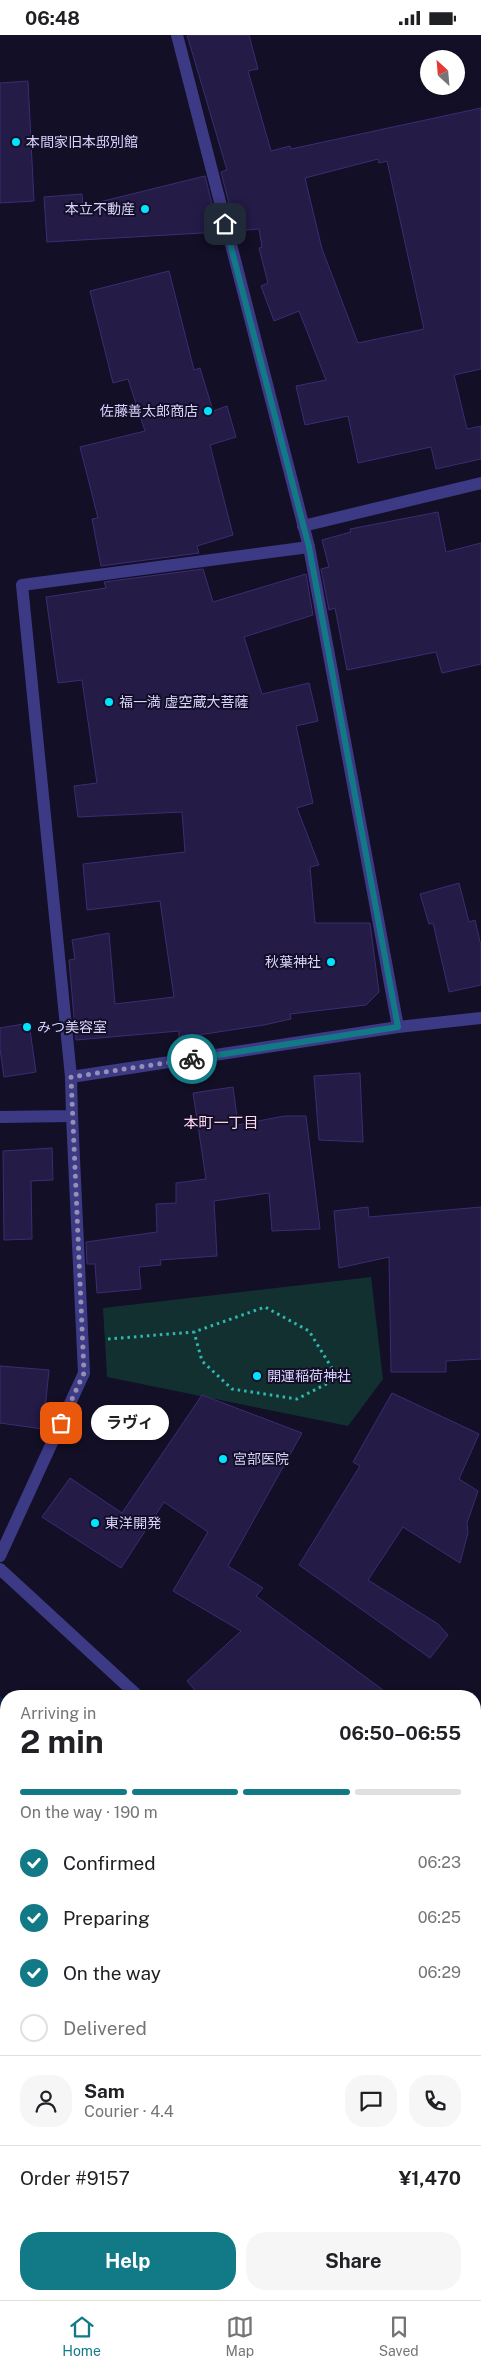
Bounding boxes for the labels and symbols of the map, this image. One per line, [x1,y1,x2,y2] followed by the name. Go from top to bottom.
[420,50,465,95] north arrow
[26,134,138,150] place label: 本間家旧本邸別館
[10,136,22,148] marker: 本間家旧本邸別館
[65,201,135,217] place label: 本立不動産
[139,203,151,215] marker: 本立不動産
[204,203,246,245] pin
[100,403,198,419] place label: 佐藤善太郎商店
[202,405,214,417] marker: 佐藤善太郎商店
[119,694,248,710] place label: 福一満 虚空蔵大菩薩
[103,696,115,708] marker: 福一満 虚空蔵大菩薩
[265,954,321,970] place label: 秋葉神社
[325,956,337,968] marker: 秋葉神社
[37,1019,107,1035] place label: みつ美容室
[21,1021,33,1033] marker: みつ美容室
[167,1034,217,1084] courier
[183,1114,259,1131] district label: 本町一丁目
[267,1368,351,1384] place label: 開運稲荷神社
[251,1370,263,1382] marker: 開運稲荷神社
[40,1402,82,1444] pin
[91,1405,168,1441] callout: ラヴィ
[233,1451,289,1467] place label: 宮部医院
[217,1453,229,1465] marker: 宮部医院
[105,1515,161,1531] place label: 東洋開発
[89,1517,101,1529] marker: 東洋開発

